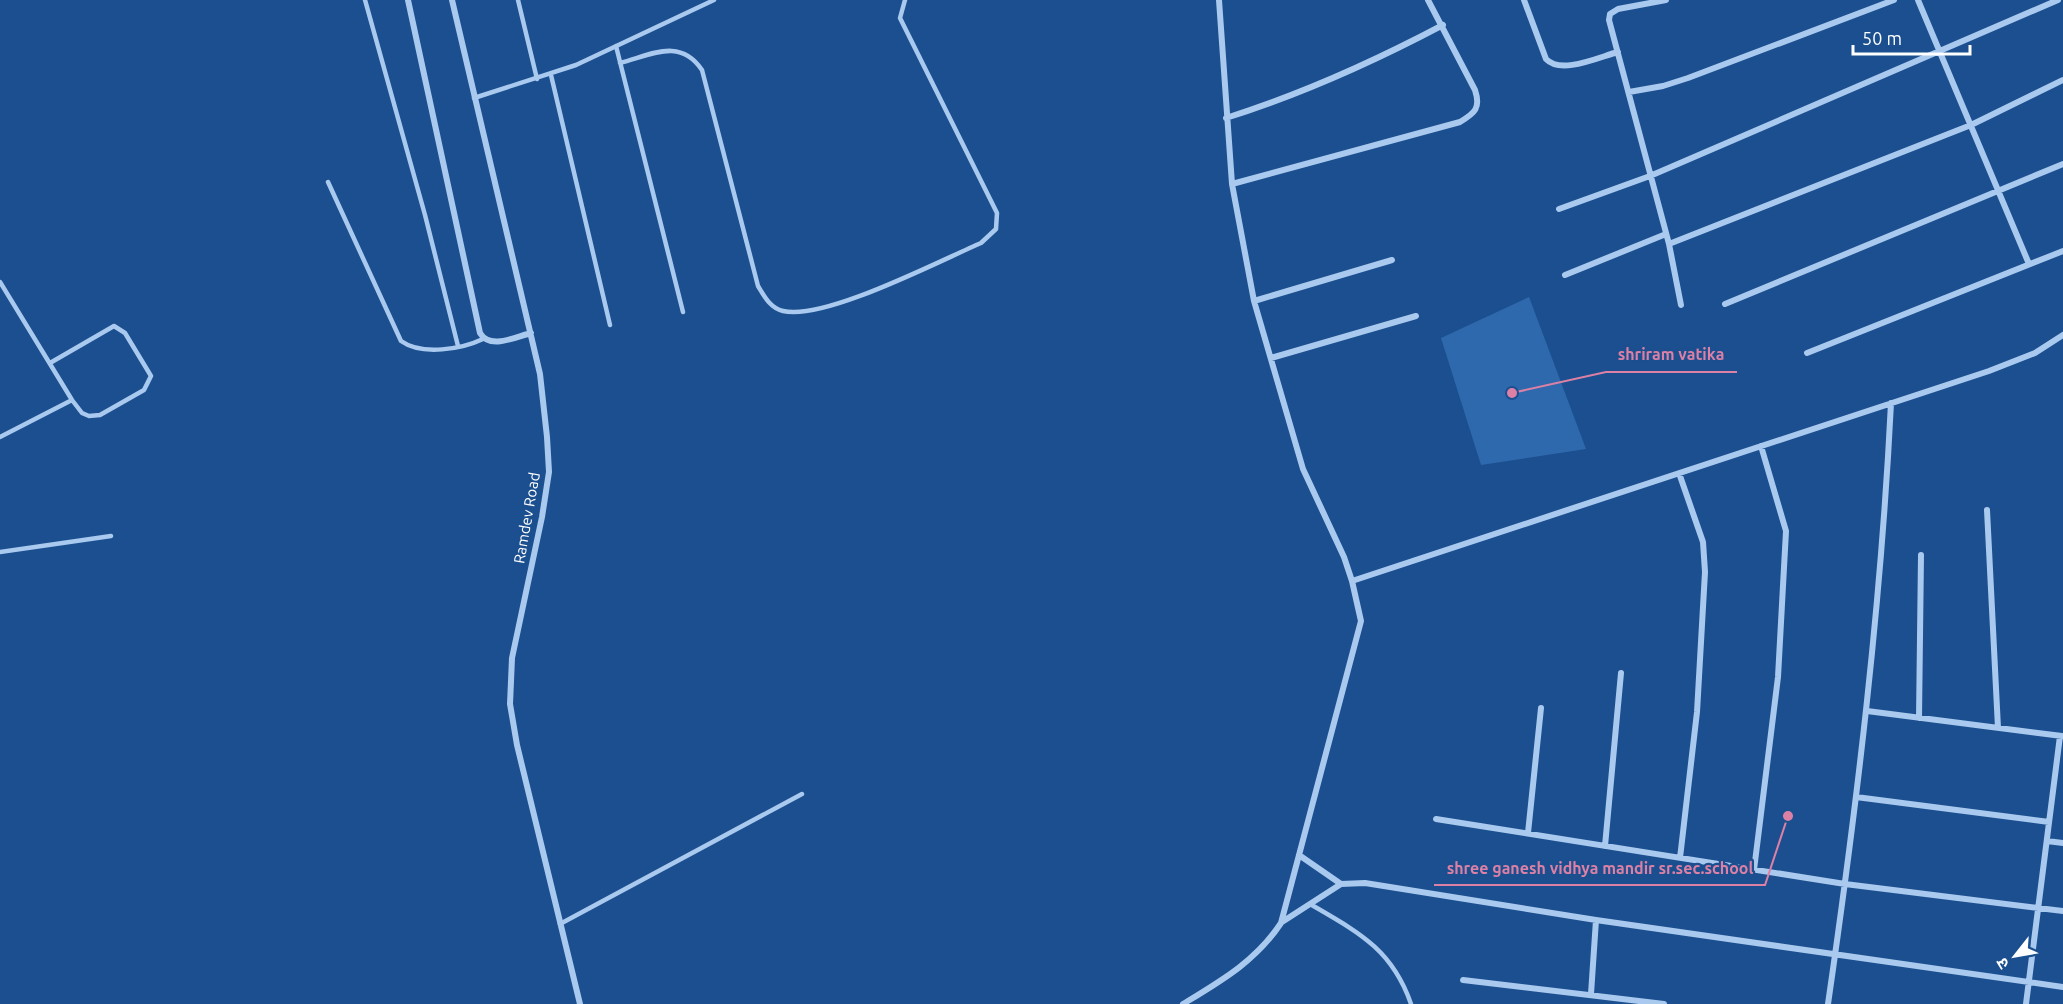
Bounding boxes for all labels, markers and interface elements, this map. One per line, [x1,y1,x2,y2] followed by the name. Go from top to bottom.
[1853,18,1970,56] scale bar
[1862,28,1902,48] text: 50 m
[1606,338,1737,372] callout: shriram vatika
[1618,345,1724,363] text: shriram vatika
[510,471,543,565] street label: Ramdev Road
[1434,851,1765,885] callout: shree ganesh vidhya mandir sr.sec.school
[1447,859,1753,877] text: shree ganesh vidhya mandir sr.sec.school
[1985,926,2045,986] north arrow
[1992,955,2012,972] text: उ

